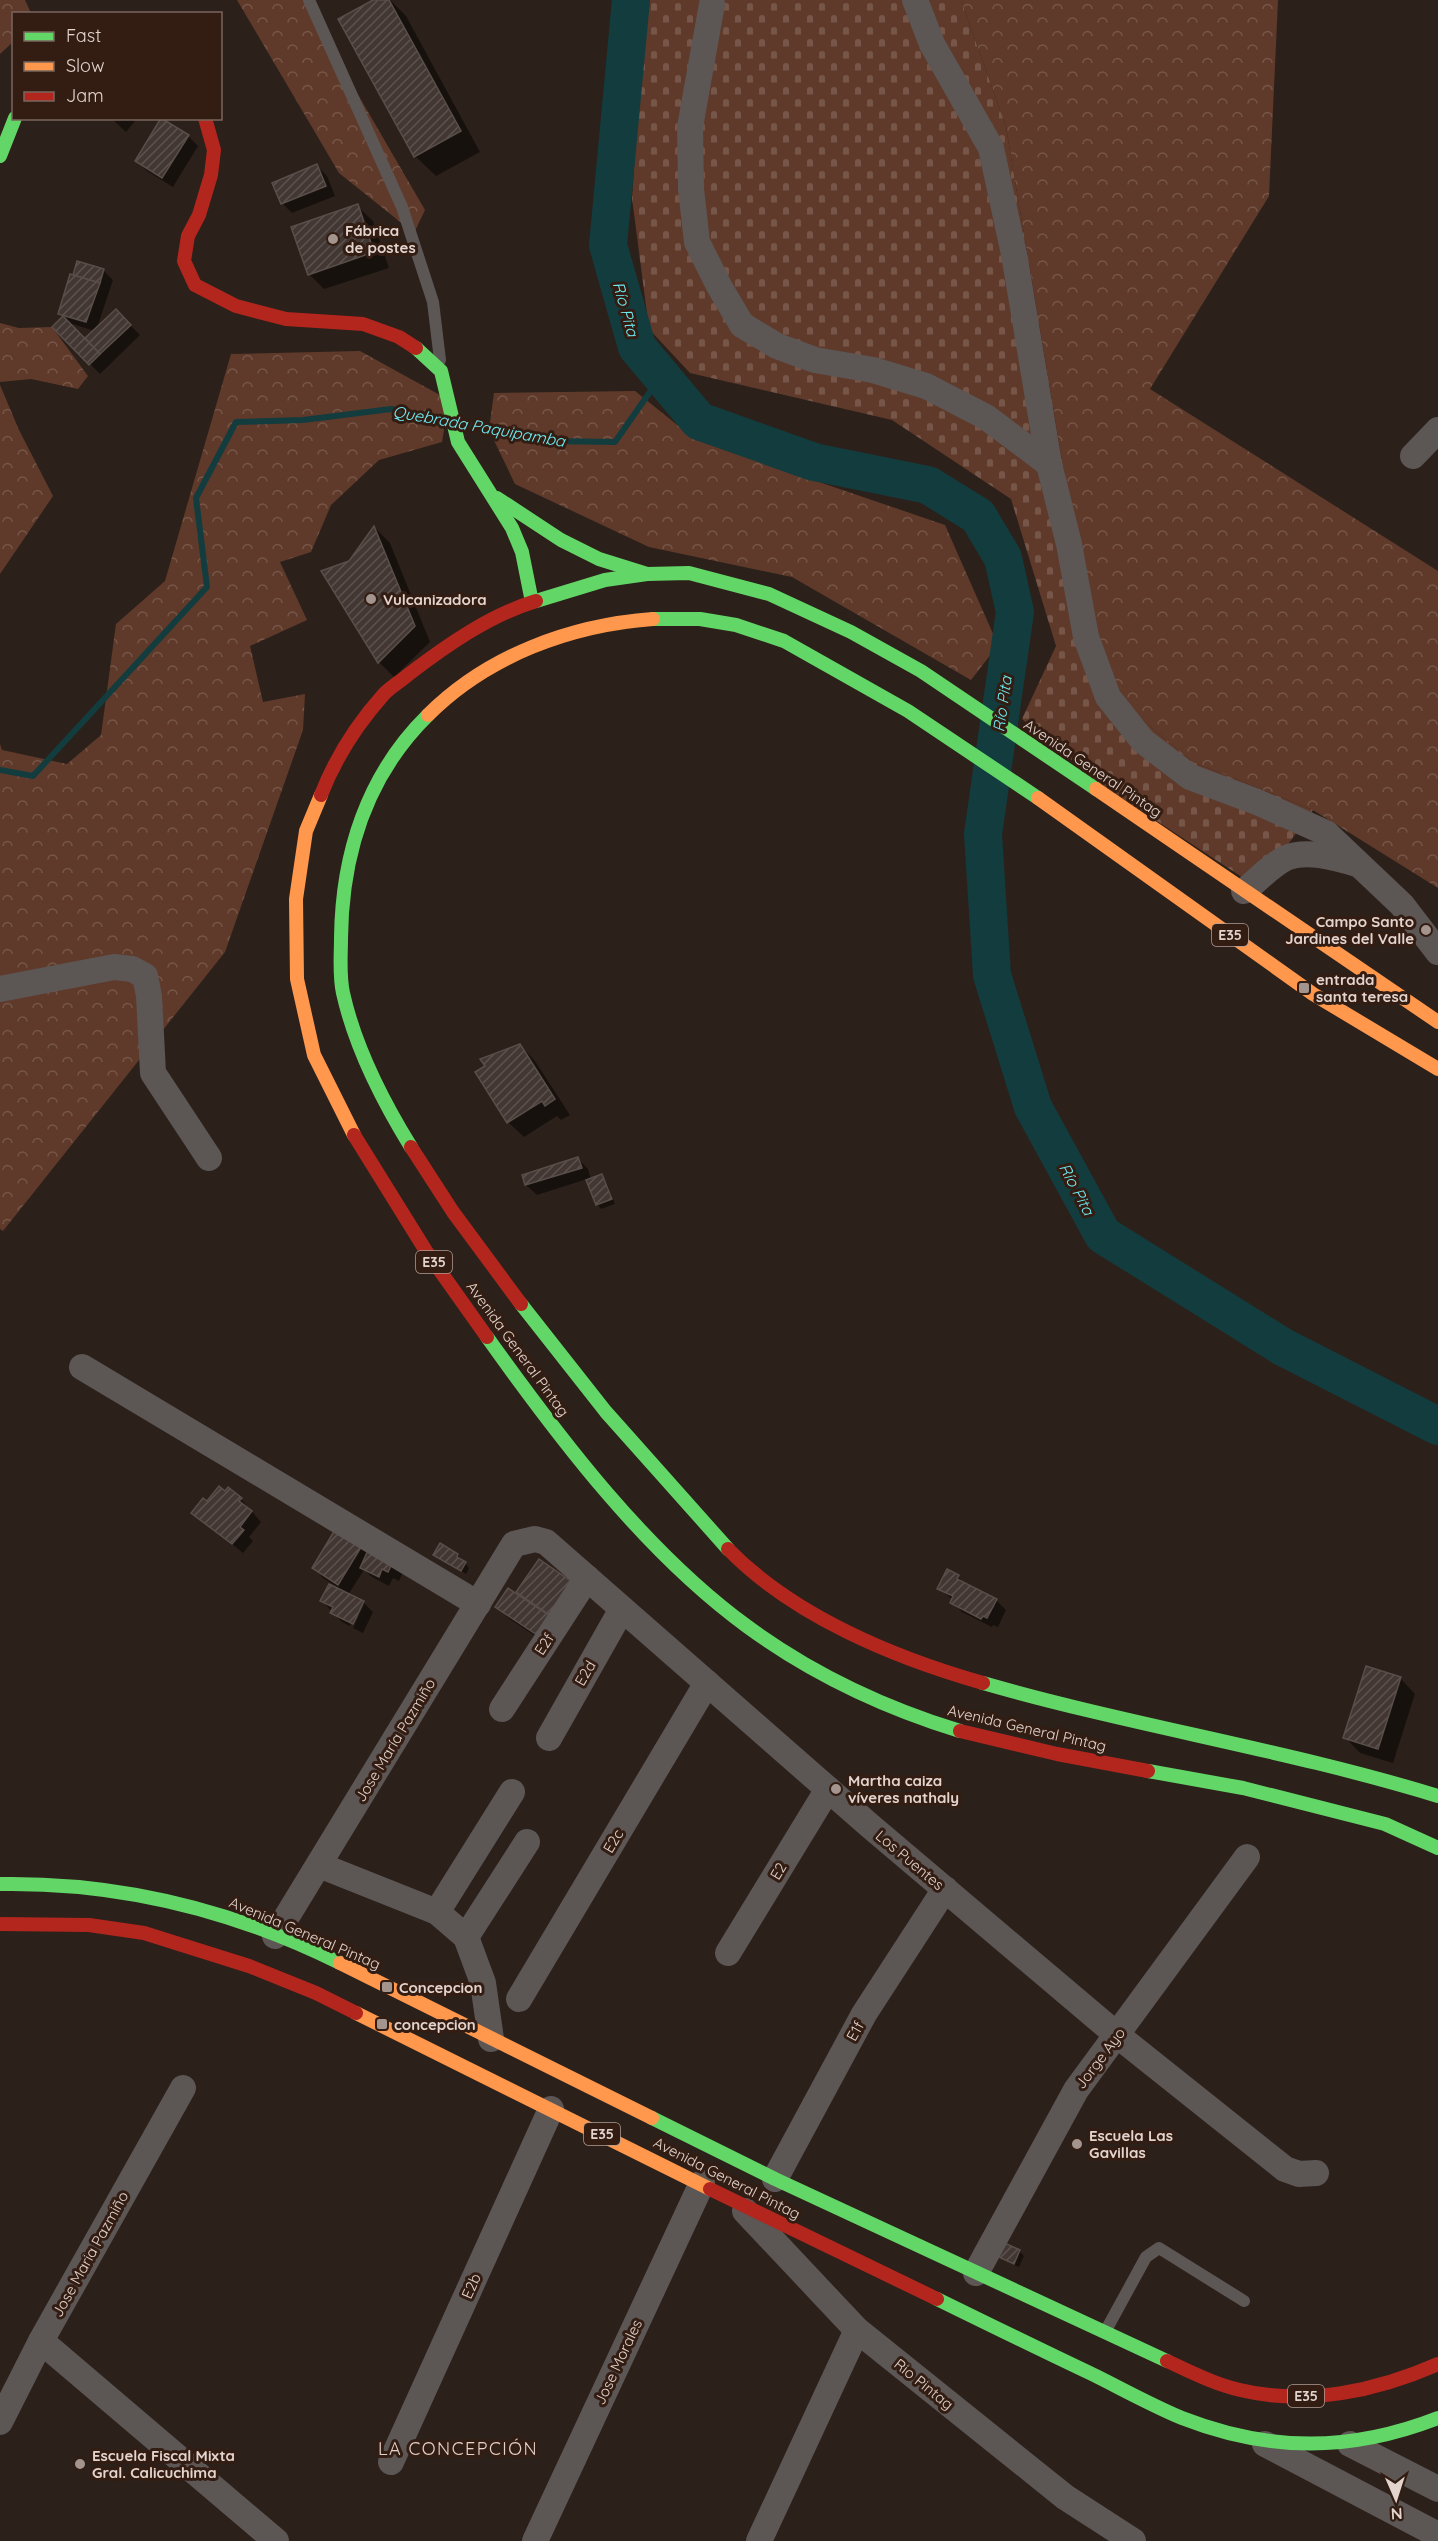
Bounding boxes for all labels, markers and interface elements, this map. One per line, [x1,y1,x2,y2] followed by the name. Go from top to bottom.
[12,12,222,120] legend
[66,24,101,47] text: Fast
[66,54,104,77] text: Slow
[66,84,104,107] text: Jam
[345,221,416,257] place label: Fábrica de postes
[326,232,340,246] marker: Fábrica de postes
[609,279,644,340] water label: Río Pita
[391,401,568,451] water label: Quebrada Paquipamba
[383,590,487,609] place label: Vulcanizadora
[364,592,378,606] marker: Vulcanizadora
[988,673,1016,733] water label: Río Pita
[1020,715,1166,821] street label: Avenida General Pintag
[1285,912,1414,948] place label: Campo Santo Jardines del Valle
[1419,923,1433,937] marker: Campo Santo Jardines del Valle
[1212,924,1248,946] road number: E35
[1316,970,1408,1006] place label: entrada santa teresa
[1297,981,1311,995] marker: entrada santa teresa
[1055,1159,1100,1220] water label: Río Pita
[416,1251,452,1273] road number: E35
[463,1278,573,1420] street label: Avenida General Pintag
[530,1629,558,1658] street label: E2f
[570,1657,600,1689] street label: E2d
[351,1675,439,1805] street label: Jose María Pazmiño
[946,1700,1108,1756] street label: Avenida General Pintag
[848,1771,959,1807] place label: Martha caiza víveres nathaly
[829,1782,843,1796] marker: Martha caiza víveres nathaly
[599,1825,628,1856] street label: E2c
[872,1826,948,1894] street label: Los Puentes
[766,1859,790,1883] street label: E2
[227,1893,383,1973] street label: Avenida General Pintag
[399,1978,482,1997] place label: Concepcion
[380,1980,394,1994] marker: Concepcion
[394,2015,476,2034] place label: concepcion
[375,2017,389,2031] marker: concepcion
[842,2017,868,2044] street label: E1f
[1071,2024,1129,2092] street label: Jorge Ayo
[584,2123,620,2145] road number: E35
[1089,2126,1173,2162] place label: Escuela Las Gavillas
[650,2133,804,2223] street label: Avenida General Pintag
[1070,2137,1084,2151] marker: Escuela Las Gavillas
[48,2188,132,2320] street label: Jose Maria Pazmiño
[457,2270,485,2302] street label: E2b
[590,2316,646,2408] street label: Jose Morales
[891,2354,957,2414] street label: Rio Pintag
[1288,2385,1324,2407] road number: E35
[378,2437,538,2460] district label: LA CONCEPCIÓN
[92,2446,235,2482] place label: Escuela Fiscal Mixta Gral. Calicuchima
[73,2457,87,2471] marker: Escuela Fiscal Mixta Gral. Calicuchima
[1366,2469,1426,2529] north arrow
[1390,2504,1403,2524] text: N

